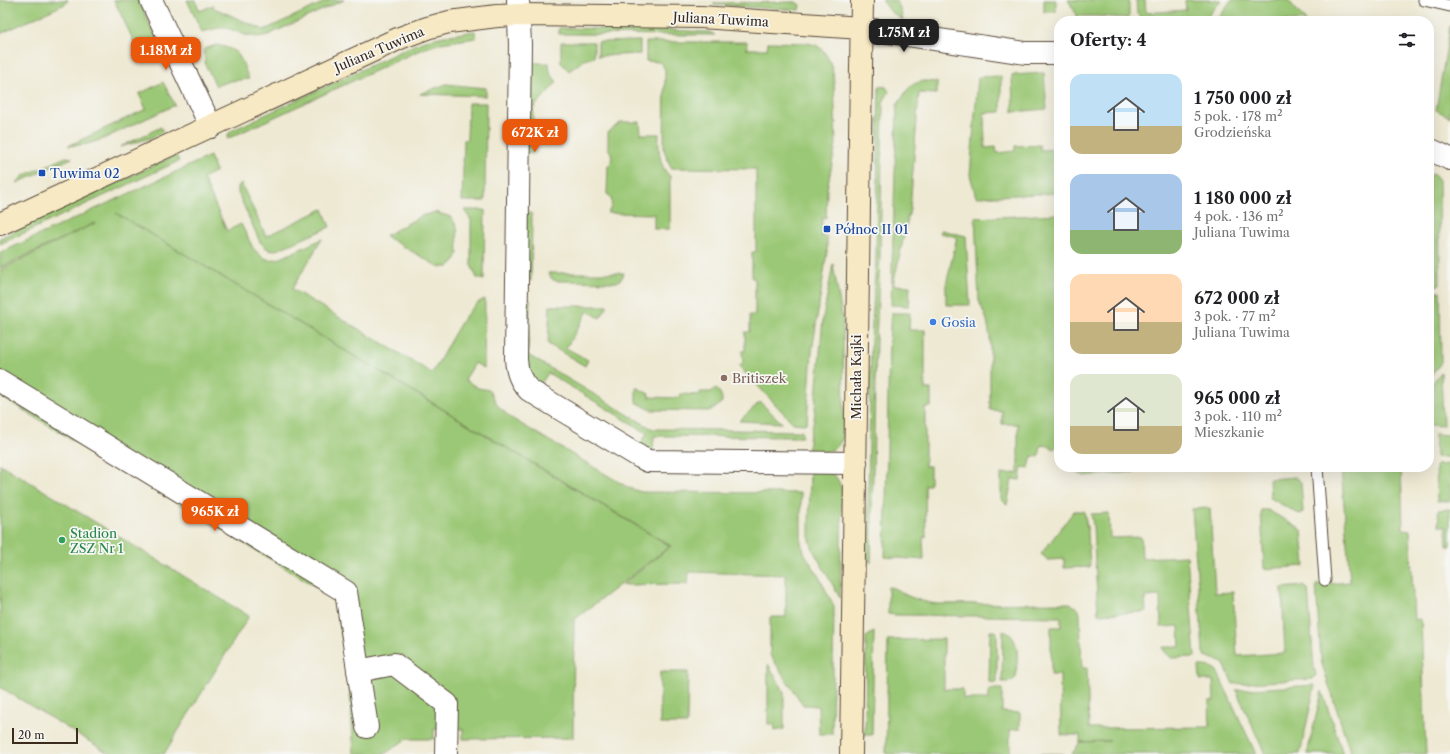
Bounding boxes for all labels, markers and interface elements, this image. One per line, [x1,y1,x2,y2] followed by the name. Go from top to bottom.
[671,8,769,30] street label: Juliana Tuwima
[863,19,945,53] pin: 1.75M zł
[330,23,426,76] street label: Juliana Tuwima
[878,24,930,40] text: 1.75M zł
[1396,29,1418,51] icon: filters
[1070,30,1146,50] text: Oferty: 4
[125,37,207,71] pin: 1.18M zł
[140,42,192,58] text: 1.18M zł
[1194,88,1292,108] text: 1 750 000 zł
[1102,90,1150,138] icon: home
[1194,108,1282,124] text: 5 pok. · 178 m²
[498,119,572,153] pin: 672K zł
[511,124,559,140] text: 672K zł
[1194,124,1271,140] text: Grodzieńska
[50,165,120,181] place label: Tuwima 02
[37,168,47,178] marker: Tuwima 02
[1194,188,1292,208] text: 1 180 000 zł
[1102,190,1150,238] icon: home
[1194,208,1284,224] text: 4 pok. · 136 m²
[835,221,909,237] place label: Północ II 01
[822,224,832,234] marker: Północ II 01
[1194,224,1290,240] text: Juliana Tuwima
[1194,288,1280,308] text: 672 000 zł
[1102,290,1150,338] icon: home
[1194,308,1276,324] text: 3 pok. · 77 m²
[941,314,976,330] place label: Gosia
[928,317,938,327] marker: Gosia
[1194,324,1290,340] text: Juliana Tuwima
[848,334,864,420] street label: Michała Kajki
[732,370,787,386] place label: Britiszek
[719,373,729,383] marker: Britiszek
[1194,388,1280,408] text: 965 000 zł
[1102,390,1150,438] icon: home
[1194,408,1282,424] text: 3 pok. · 110 m²
[1194,424,1264,440] text: Mieszkanie
[178,498,252,532] pin: 965K zł
[191,503,239,519] text: 965K zł
[70,525,124,556] place label: Stadion ZSZ Nr 1
[57,535,67,545] marker: Stadion ZSZ Nr 1
[12,726,78,745] scale bar
[18,728,44,742] text: 20 m

